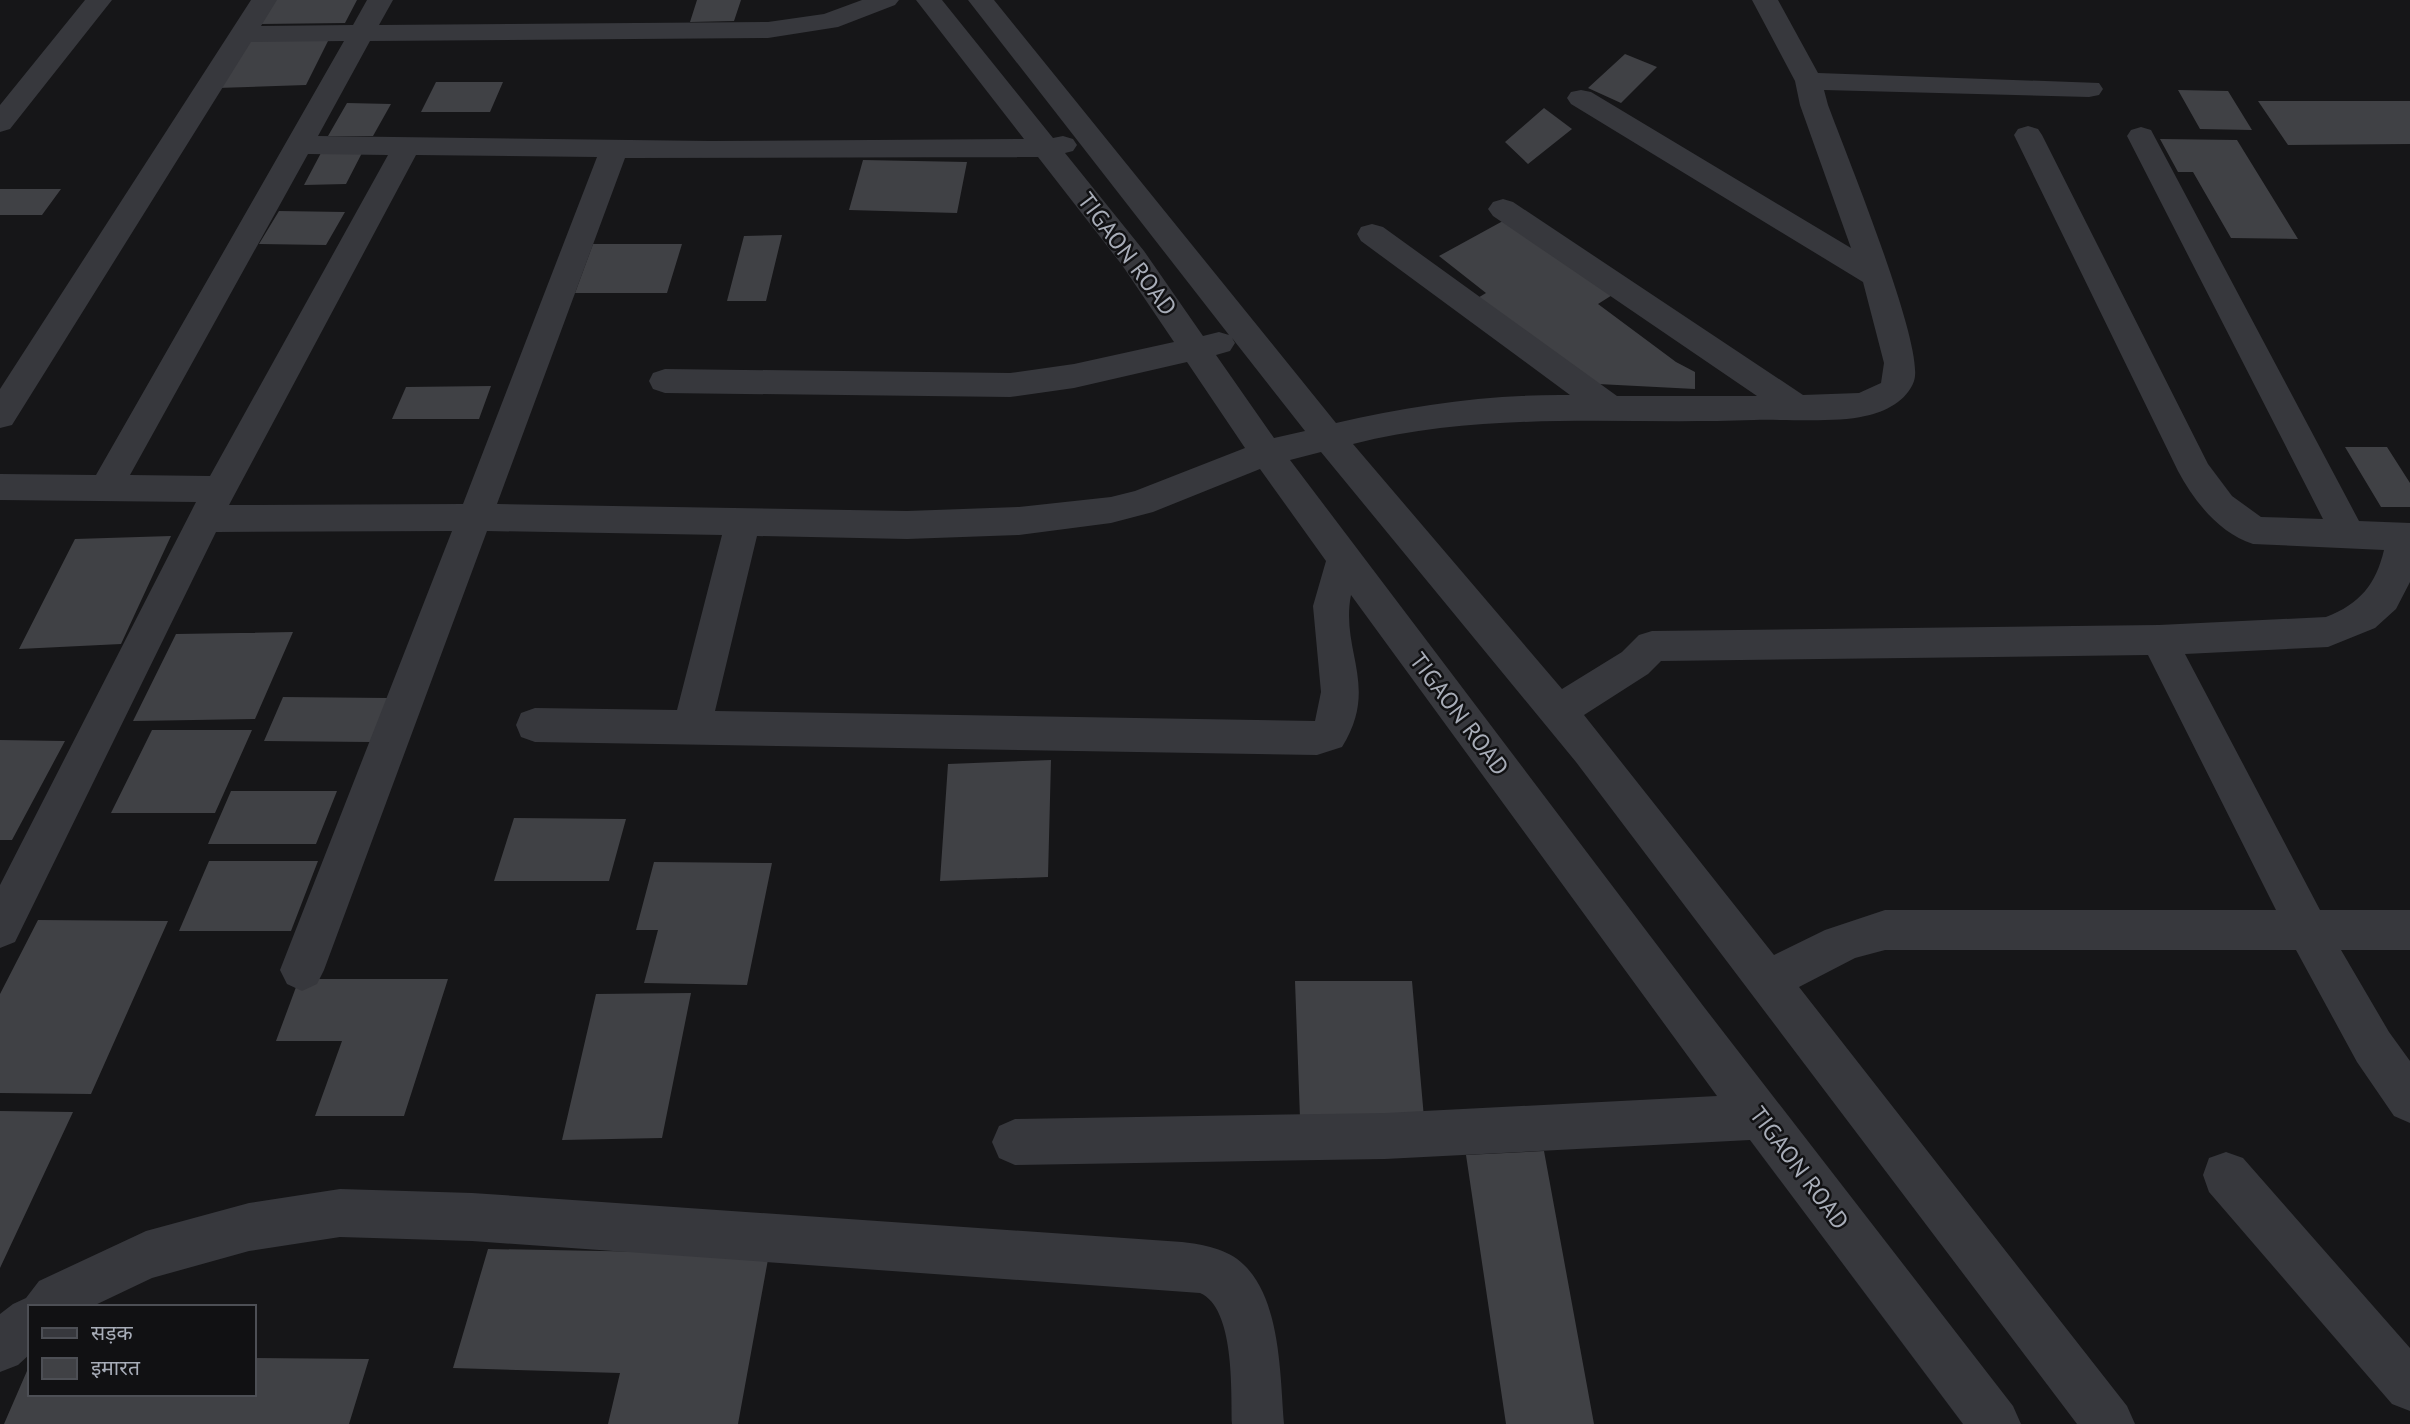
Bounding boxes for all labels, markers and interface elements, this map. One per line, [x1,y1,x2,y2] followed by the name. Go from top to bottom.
[1071,186,1184,321] street label: TIGAON ROAD
[1403,646,1516,781] street label: TIGAON ROAD
[1743,1100,1856,1235] street label: TIGAON ROAD
[28,1305,256,1396] legend
[91,1319,133,1346] text: सड़क
[91,1354,141,1381] text: इमारत

